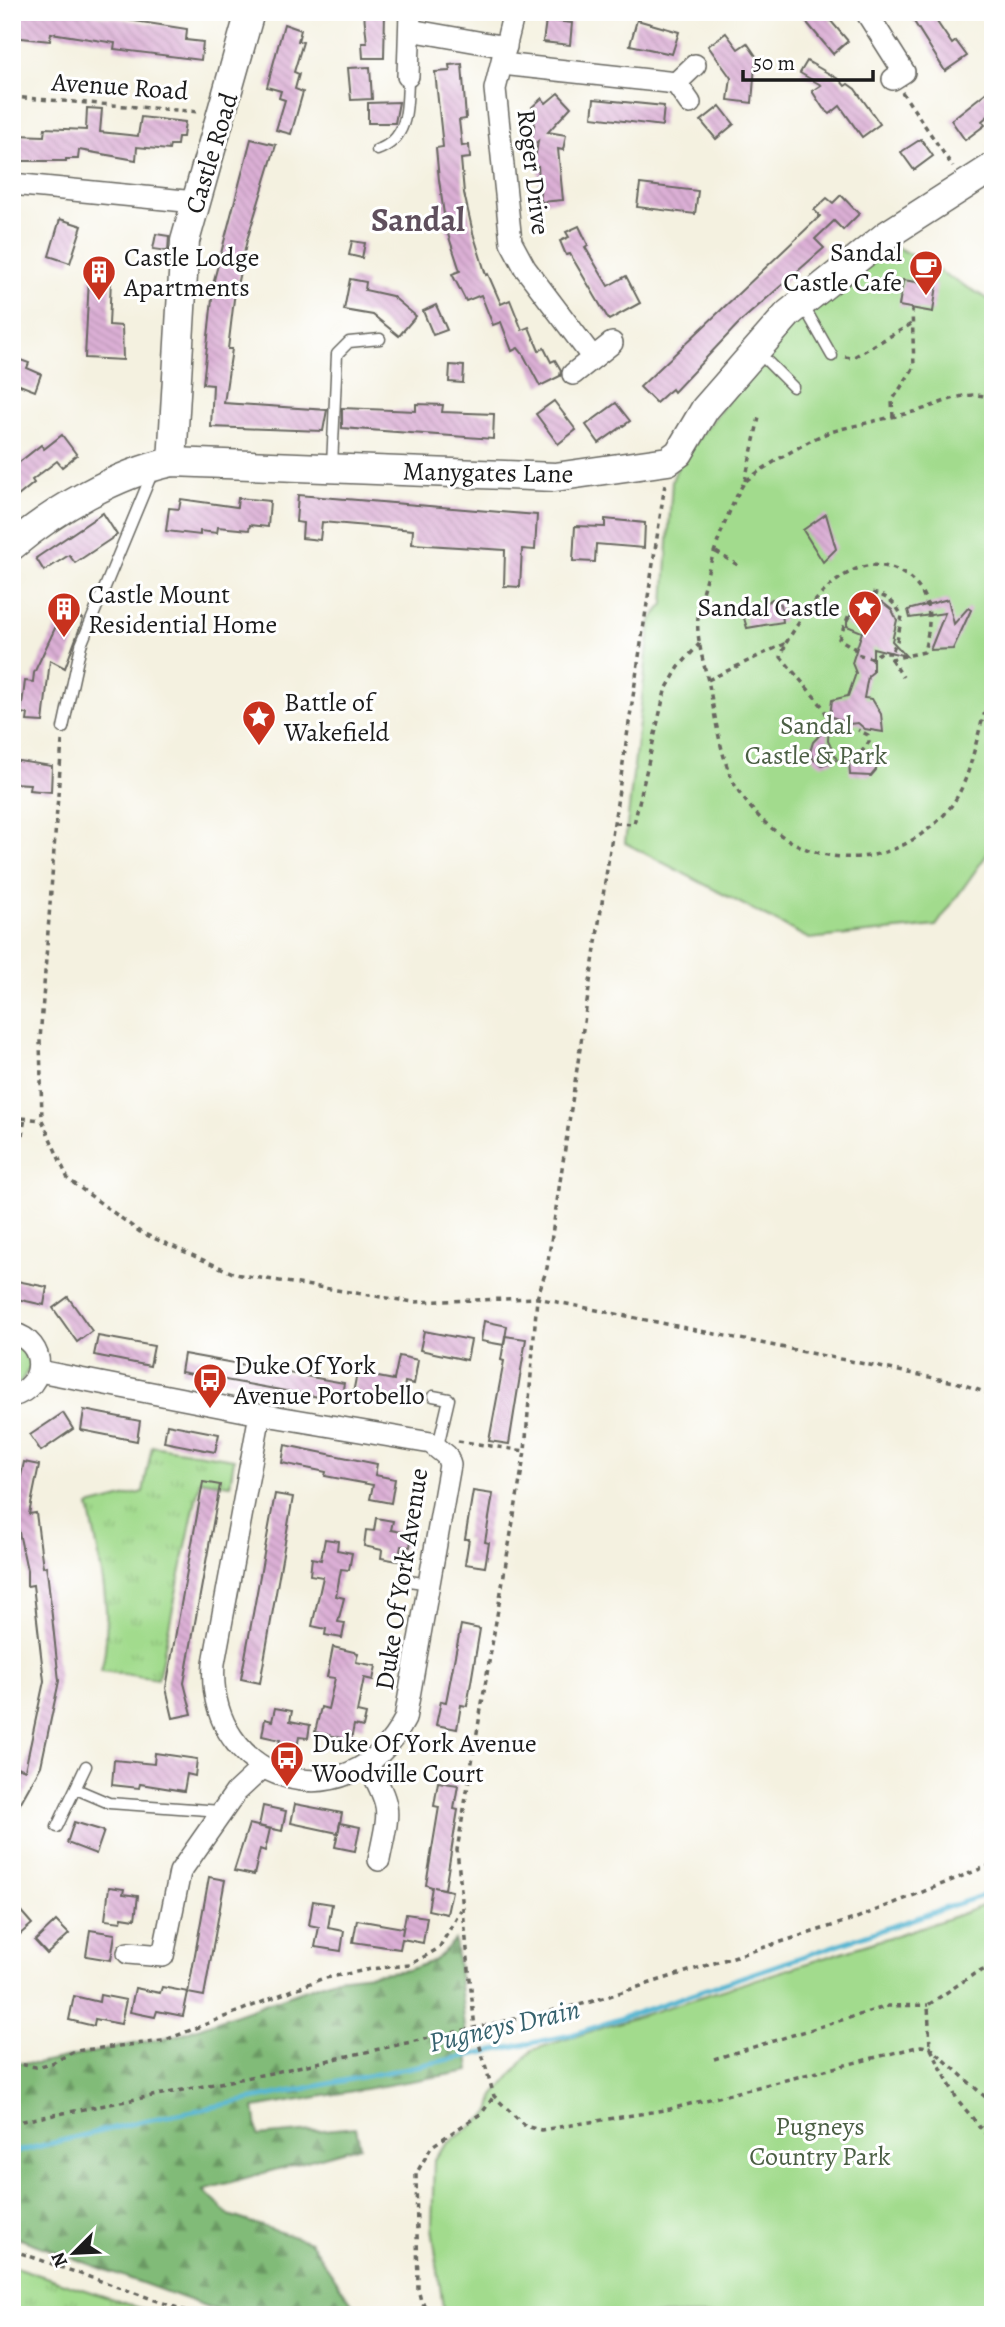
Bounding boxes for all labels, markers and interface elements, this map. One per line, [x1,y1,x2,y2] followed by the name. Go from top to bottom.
[743,38,872,82] scale bar
[753,49,795,77] text: 50 m
[50,64,189,109] street label: Avenue Road
[177,88,246,218] street label: Castle Road
[508,107,559,237] street label: Roger Drive
[371,197,465,242] district label: Sandal
[783,235,902,300] place label: Sandal Castle Cafe
[123,240,259,305] place label: Castle Lodge Apartments
[907,248,945,297] cafe icon: Sandal Castle Cafe
[80,253,118,302] building icon: Castle Lodge Apartments
[402,454,574,491] street label: Manygates Lane
[88,577,277,642] place label: Castle Mount Residential Home
[846,588,884,637] place icon: Sandal Castle
[45,590,83,639] building icon: Castle Mount Residential Home
[697,590,840,625] place label: Sandal Castle
[283,685,390,750] place label: Battle of Wakefield
[240,698,278,747] place icon: Battle of Wakefield
[745,708,887,773] park label: Sandal Castle & Park
[233,1348,425,1413] place label: Duke Of York Avenue Portobello
[191,1361,229,1410] bus stop icon: Duke Of York Avenue Portobello
[367,1465,436,1693] street label: Duke Of York Avenue
[311,1726,537,1791] place label: Duke Of York Avenue Woodville Court
[268,1739,306,1788] bus stop icon: Duke Of York Avenue Woodville Court
[425,1990,583,2062] water label: Pugneys Drain
[749,2109,891,2174] park label: Pugneys Country Park
[38,2218,108,2288] north arrow
[45,2248,74,2271] text: N

